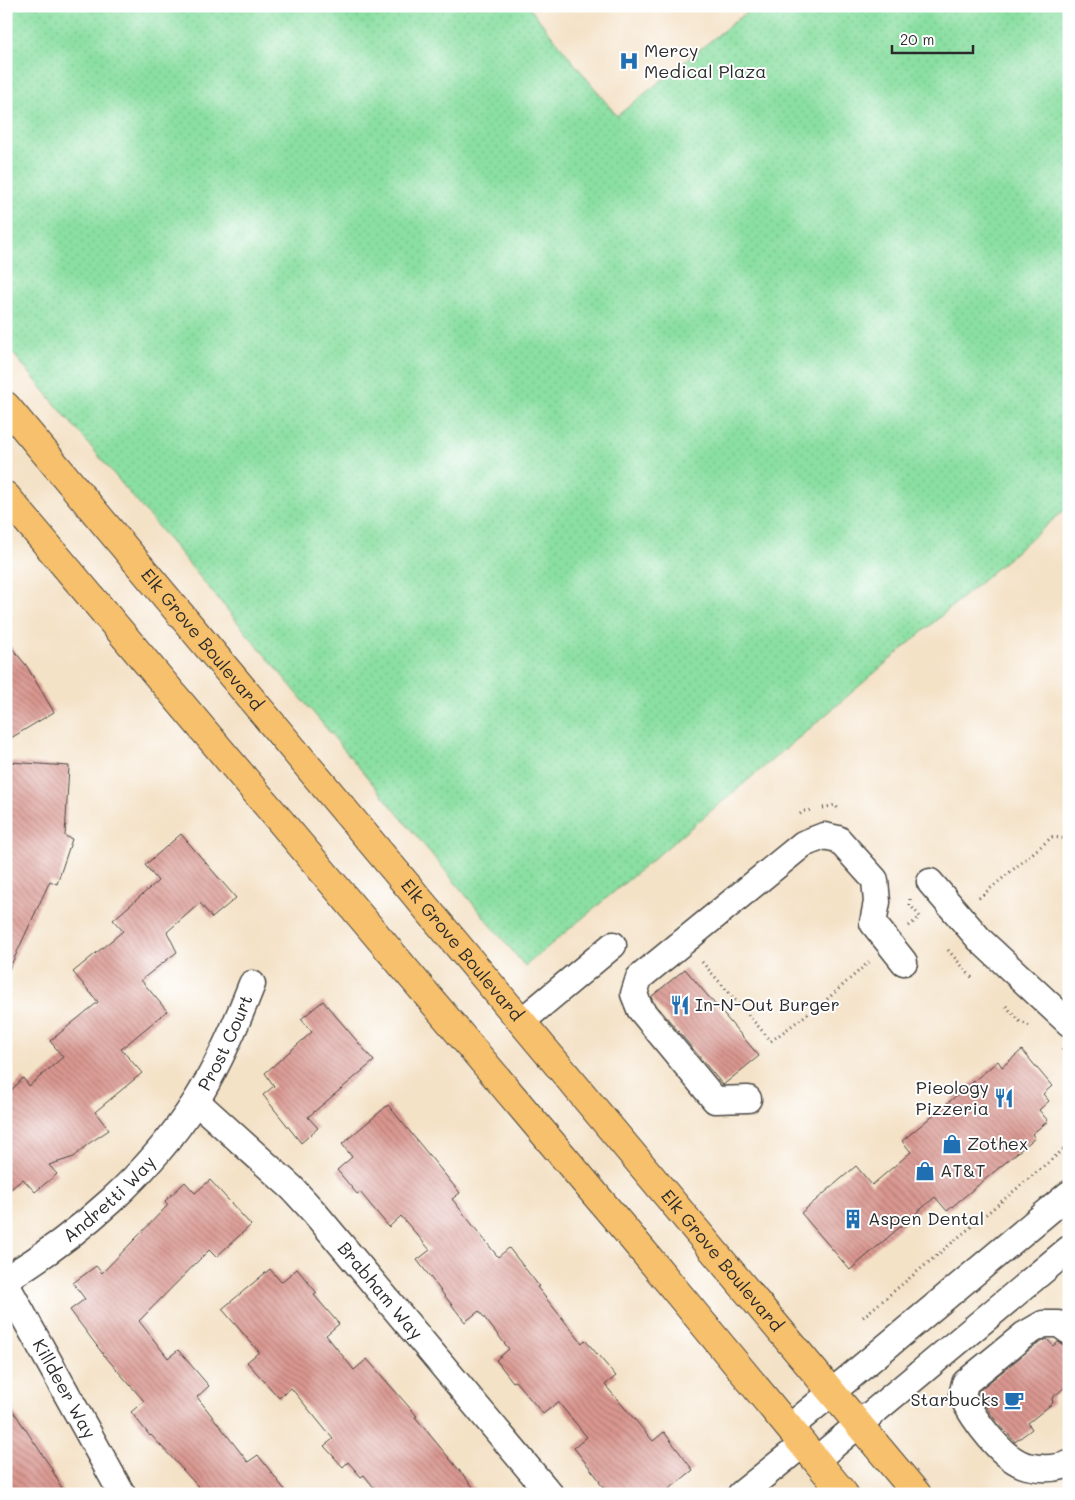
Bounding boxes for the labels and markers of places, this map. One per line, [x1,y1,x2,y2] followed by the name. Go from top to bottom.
[644,38,766,83] place label: Mercy Medical Plaza
[618,50,640,72] hospital icon: Mercy Medical Plaza
[695,992,840,1016] place label: In-N-Out Burger
[669,994,691,1016] restaurant icon: In-N-Out Burger
[916,1075,989,1120] place label: Pieology Pizzeria
[993,1087,1015,1109] restaurant icon: Pieology Pizzeria
[967,1131,1028,1155] place label: Zothex
[941,1133,963,1155] shop icon: Zothex
[940,1158,986,1182] place label: AT&T
[914,1160,936,1182] shop icon: AT&T
[868,1206,984,1230] place label: Aspen Dental
[842,1208,864,1230] building icon: Aspen Dental
[910,1387,999,1411] place label: Starbucks
[1003,1389,1025,1411] cafe icon: Starbucks

